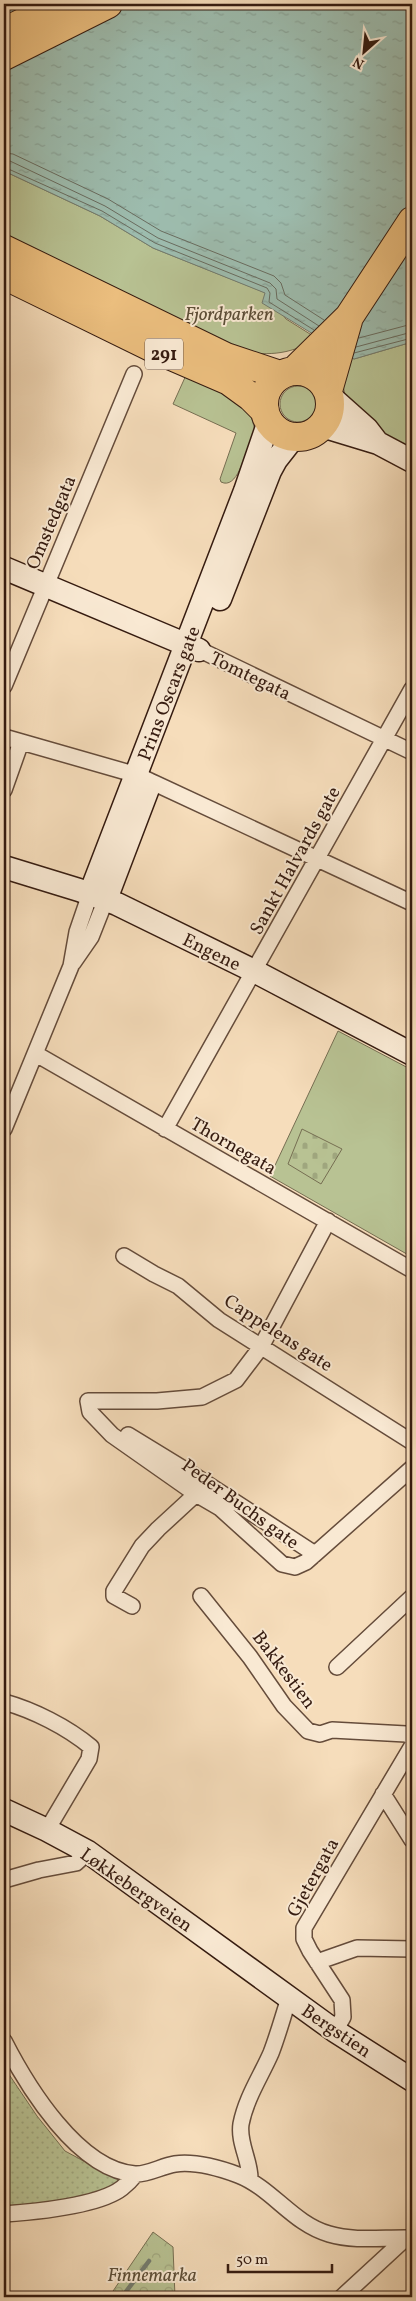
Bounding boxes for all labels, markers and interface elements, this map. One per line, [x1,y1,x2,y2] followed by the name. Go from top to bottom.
[338,28,388,78] north arrow
[350,51,368,73] text: N
[184,302,274,328] park label: Fjordparken
[145,338,183,369] road number: 291
[20,472,83,574] street label: Omstedgata
[132,623,207,765] street label: Prins Oscars gate
[205,646,295,708] street label: Tomtegata
[244,782,347,940] street label: Sankt Halvards gate
[178,928,245,978] street label: Engene
[185,1112,281,1182] street label: Thornegata
[218,1289,337,1379] street label: Cappelens gate
[176,1453,304,1556] street label: Peder Buchs gate
[245,1626,321,1715] street label: Bakkestien
[281,1834,346,1922] street label: Gjetergata
[74,1842,197,1939] street label: Løkkebergveien
[296,1999,376,2065] street label: Bergstien
[228,2241,332,2273] scale bar
[236,2250,268,2271] text: 50 m
[107,2263,197,2289] park label: Finnemarka

